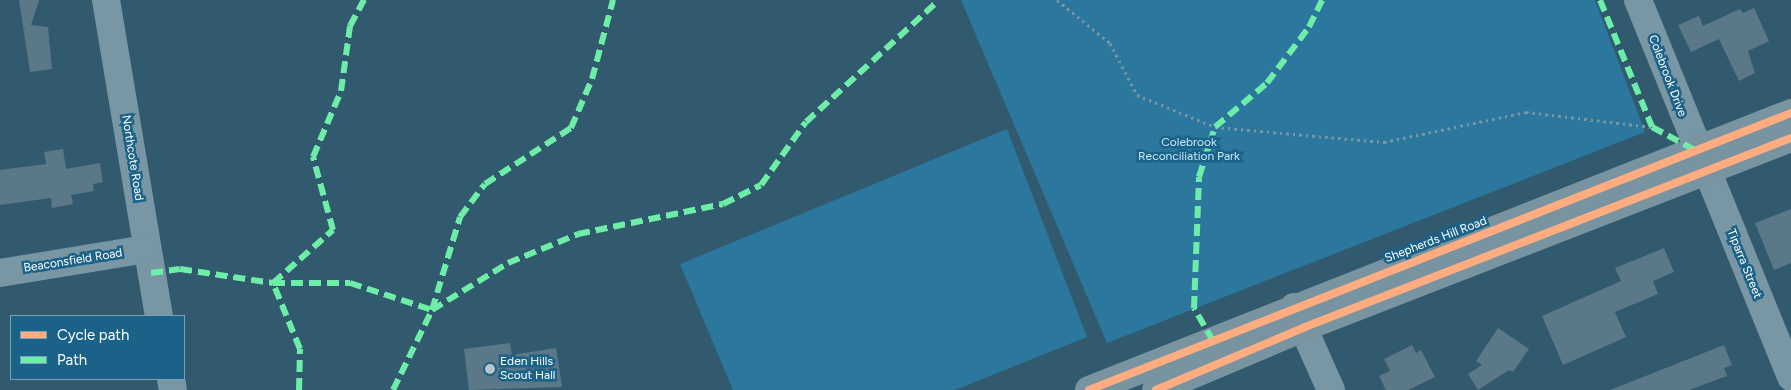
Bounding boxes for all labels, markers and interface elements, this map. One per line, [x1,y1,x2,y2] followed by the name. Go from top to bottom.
[1645,33,1689,119] street label: Colebrook Drive
[118,114,146,202] street label: Northcote Road
[1138,136,1240,164] park label: Colebrook Reconciliation Park
[1383,214,1489,266] street label: Shepherds Hill Road
[1724,227,1764,301] street label: Tiparra Street
[23,246,123,276] street label: Beaconsfield Road
[10,315,185,380] legend
[57,326,129,344] text: Cycle path
[57,351,87,369] text: Path
[500,355,555,383] place label: Eden Hills Scout Hall
[484,363,496,375] marker: Eden Hills Scout Hall

